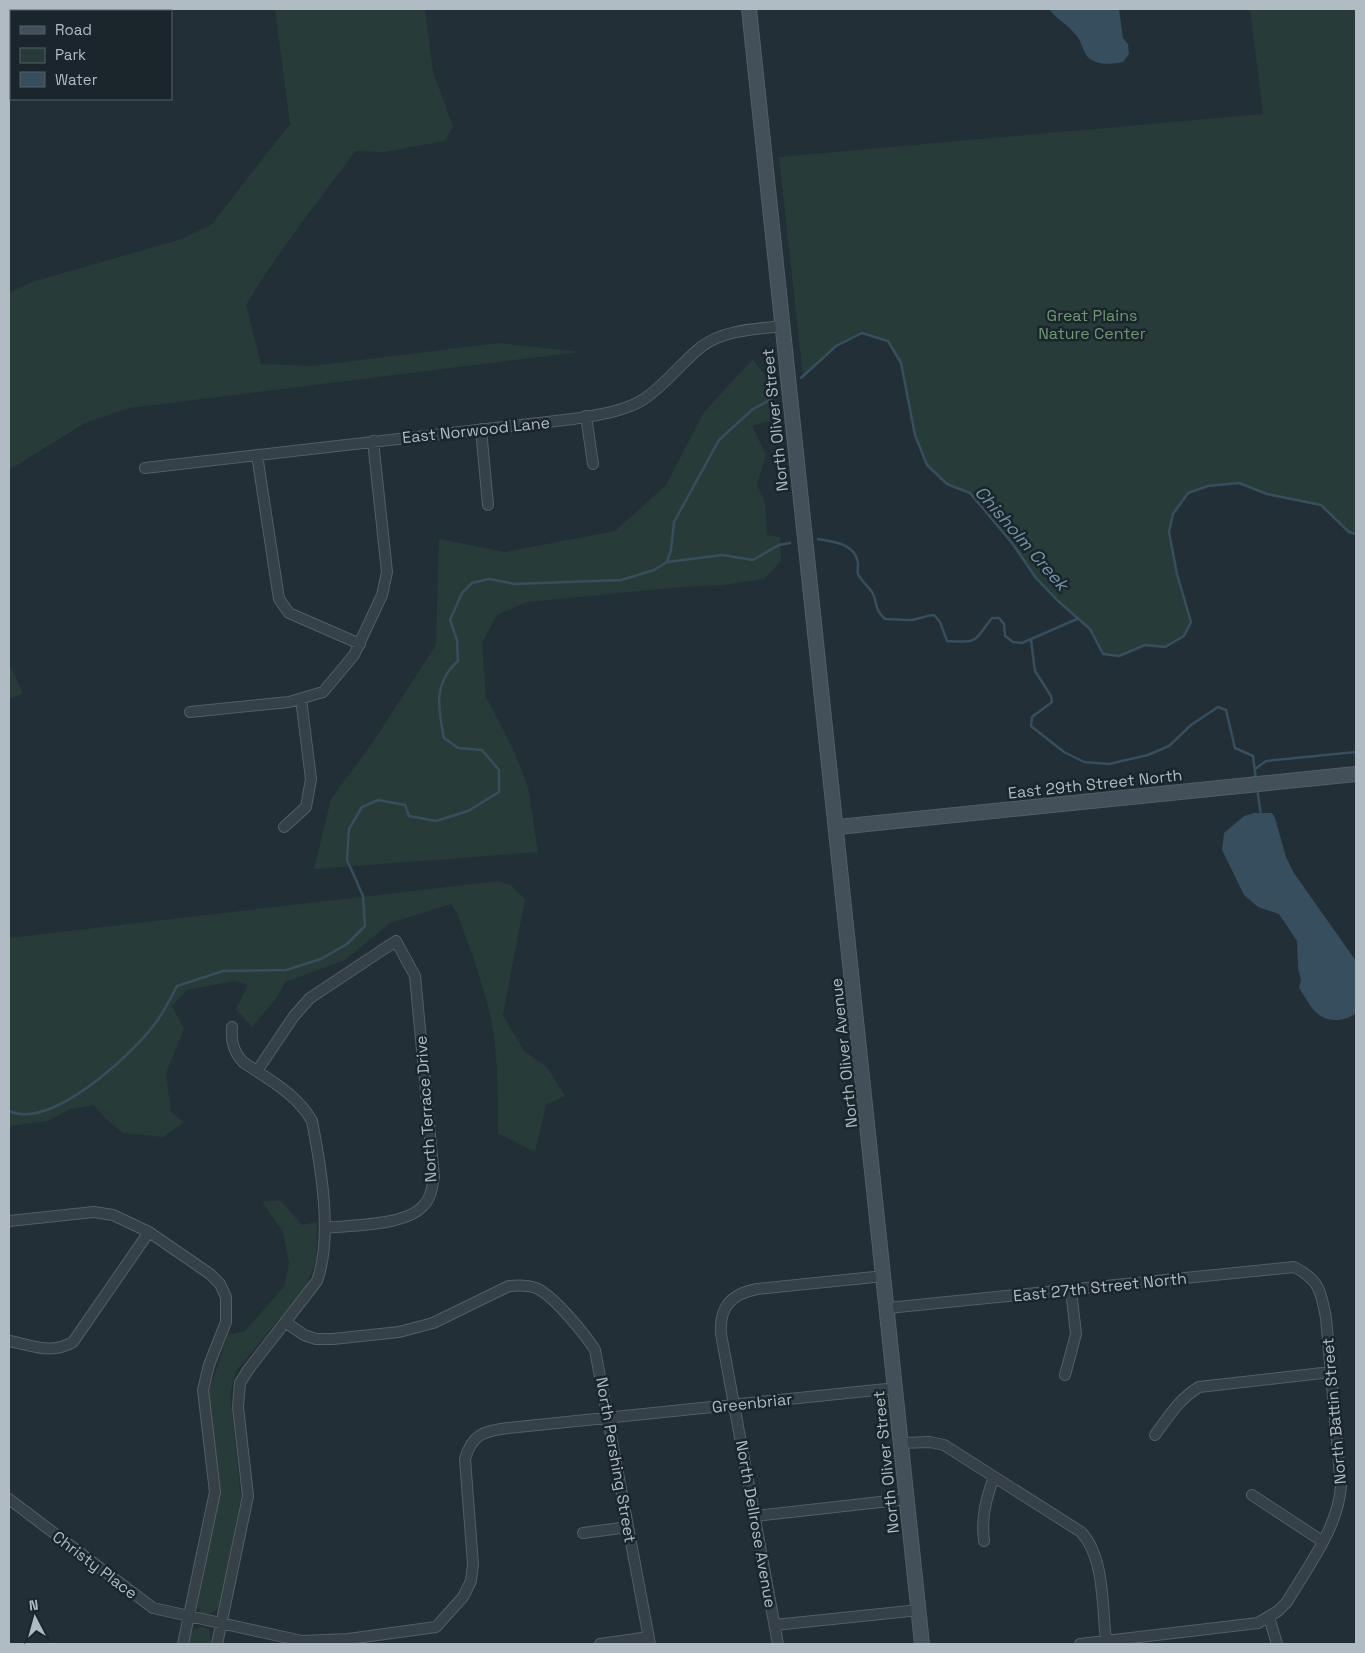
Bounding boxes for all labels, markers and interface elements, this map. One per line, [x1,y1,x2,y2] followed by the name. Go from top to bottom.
[10,10,172,100] legend
[55,20,92,39] text: Road
[55,45,86,64] text: Park
[55,70,98,89] text: Water
[1038,305,1146,344] park label: Great Plains Nature Center
[757,348,793,492] street label: North Oliver Street
[401,412,551,448] street label: East Norwood Lane
[970,481,1076,597] water label: Chisholm Creek
[1007,764,1183,804] street label: East 29th Street North
[826,977,862,1129] street label: North Oliver Avenue
[410,1035,442,1183] street label: North Terrace Drive
[1012,1267,1188,1307] street label: East 27th Street North
[1317,1337,1351,1485] street label: North Battin Street
[591,1376,641,1544] street label: North Pershing Street
[711,1388,793,1418] street label: Greenbriar
[868,1390,904,1534] street label: North Oliver Street
[731,1439,781,1609] street label: North Dellrose Avenue
[48,1526,142,1604] street label: Christy Place
[10,1593,60,1643] north arrow
[28,1596,39,1615] text: N

